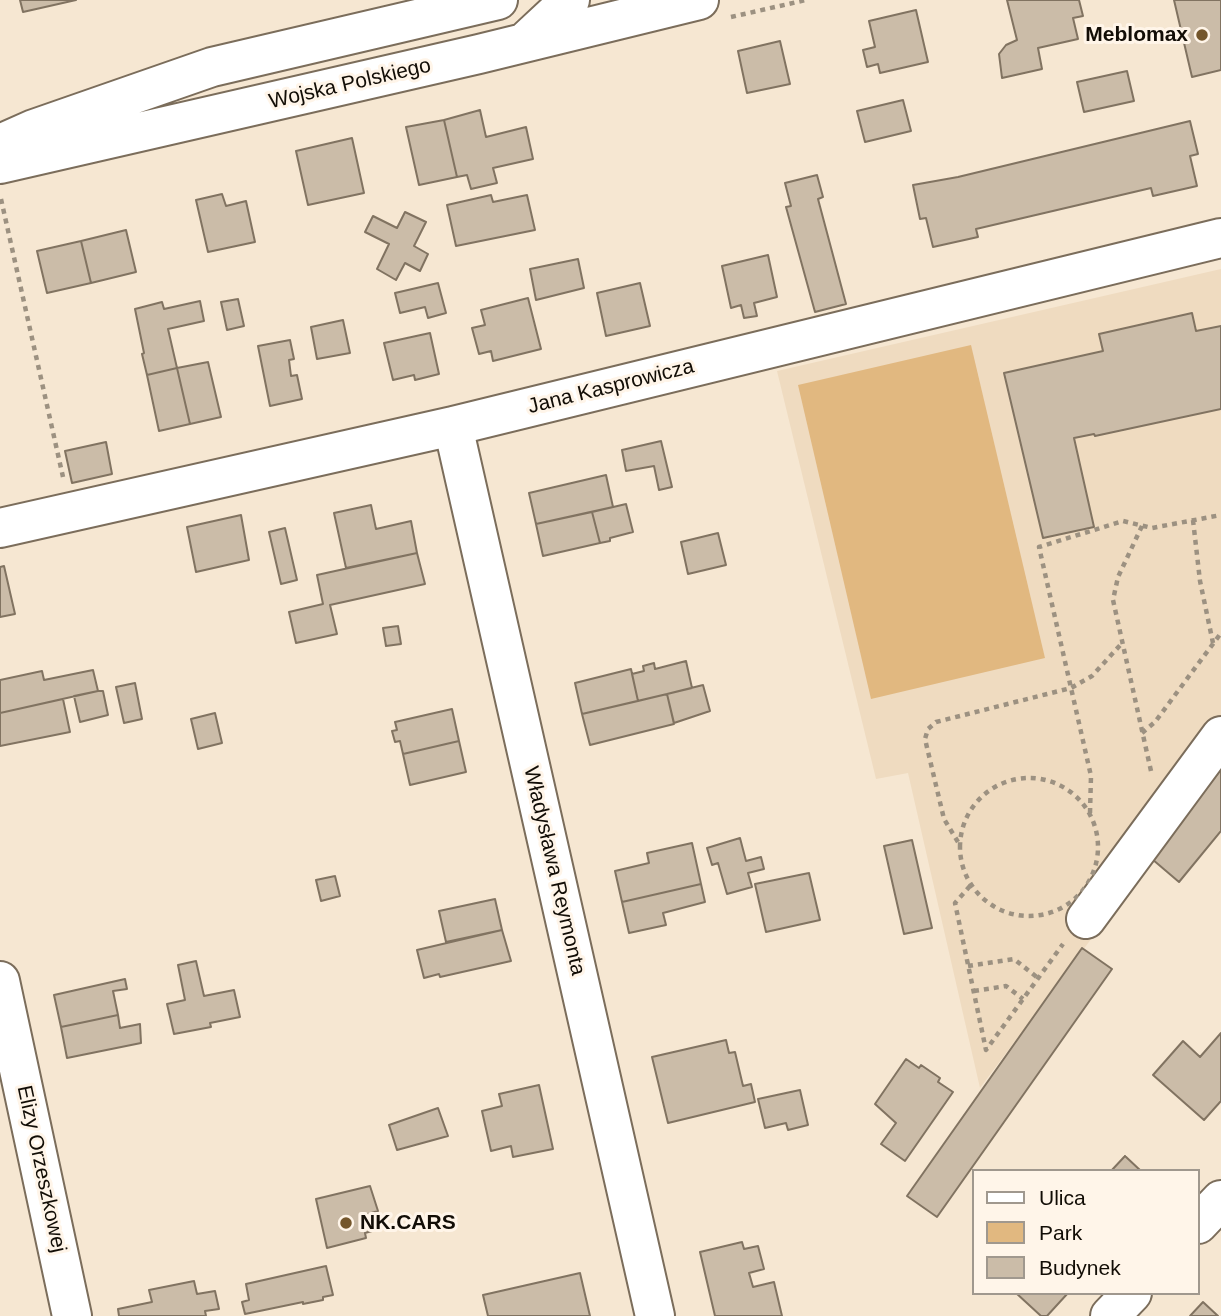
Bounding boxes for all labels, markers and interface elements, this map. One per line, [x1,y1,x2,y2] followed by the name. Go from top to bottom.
[1085,22,1188,48] place label: Meblomax
[1194,27,1210,43] marker: Meblomax
[267,53,433,115] street label: Wojska Polskiego
[525,354,697,420] street label: Jana Kasprowicza
[518,764,590,978] street label: Władysława Reymonta
[11,1083,71,1255] street label: Elizy Orzeszkowej
[972,1169,1200,1295] legend
[1039,1186,1086,1209] text: Ulica
[360,1210,456,1236] place label: NK.CARS
[338,1215,354,1231] marker: NK.CARS
[1039,1221,1082,1244] text: Park
[1039,1256,1121,1279] text: Budynek

